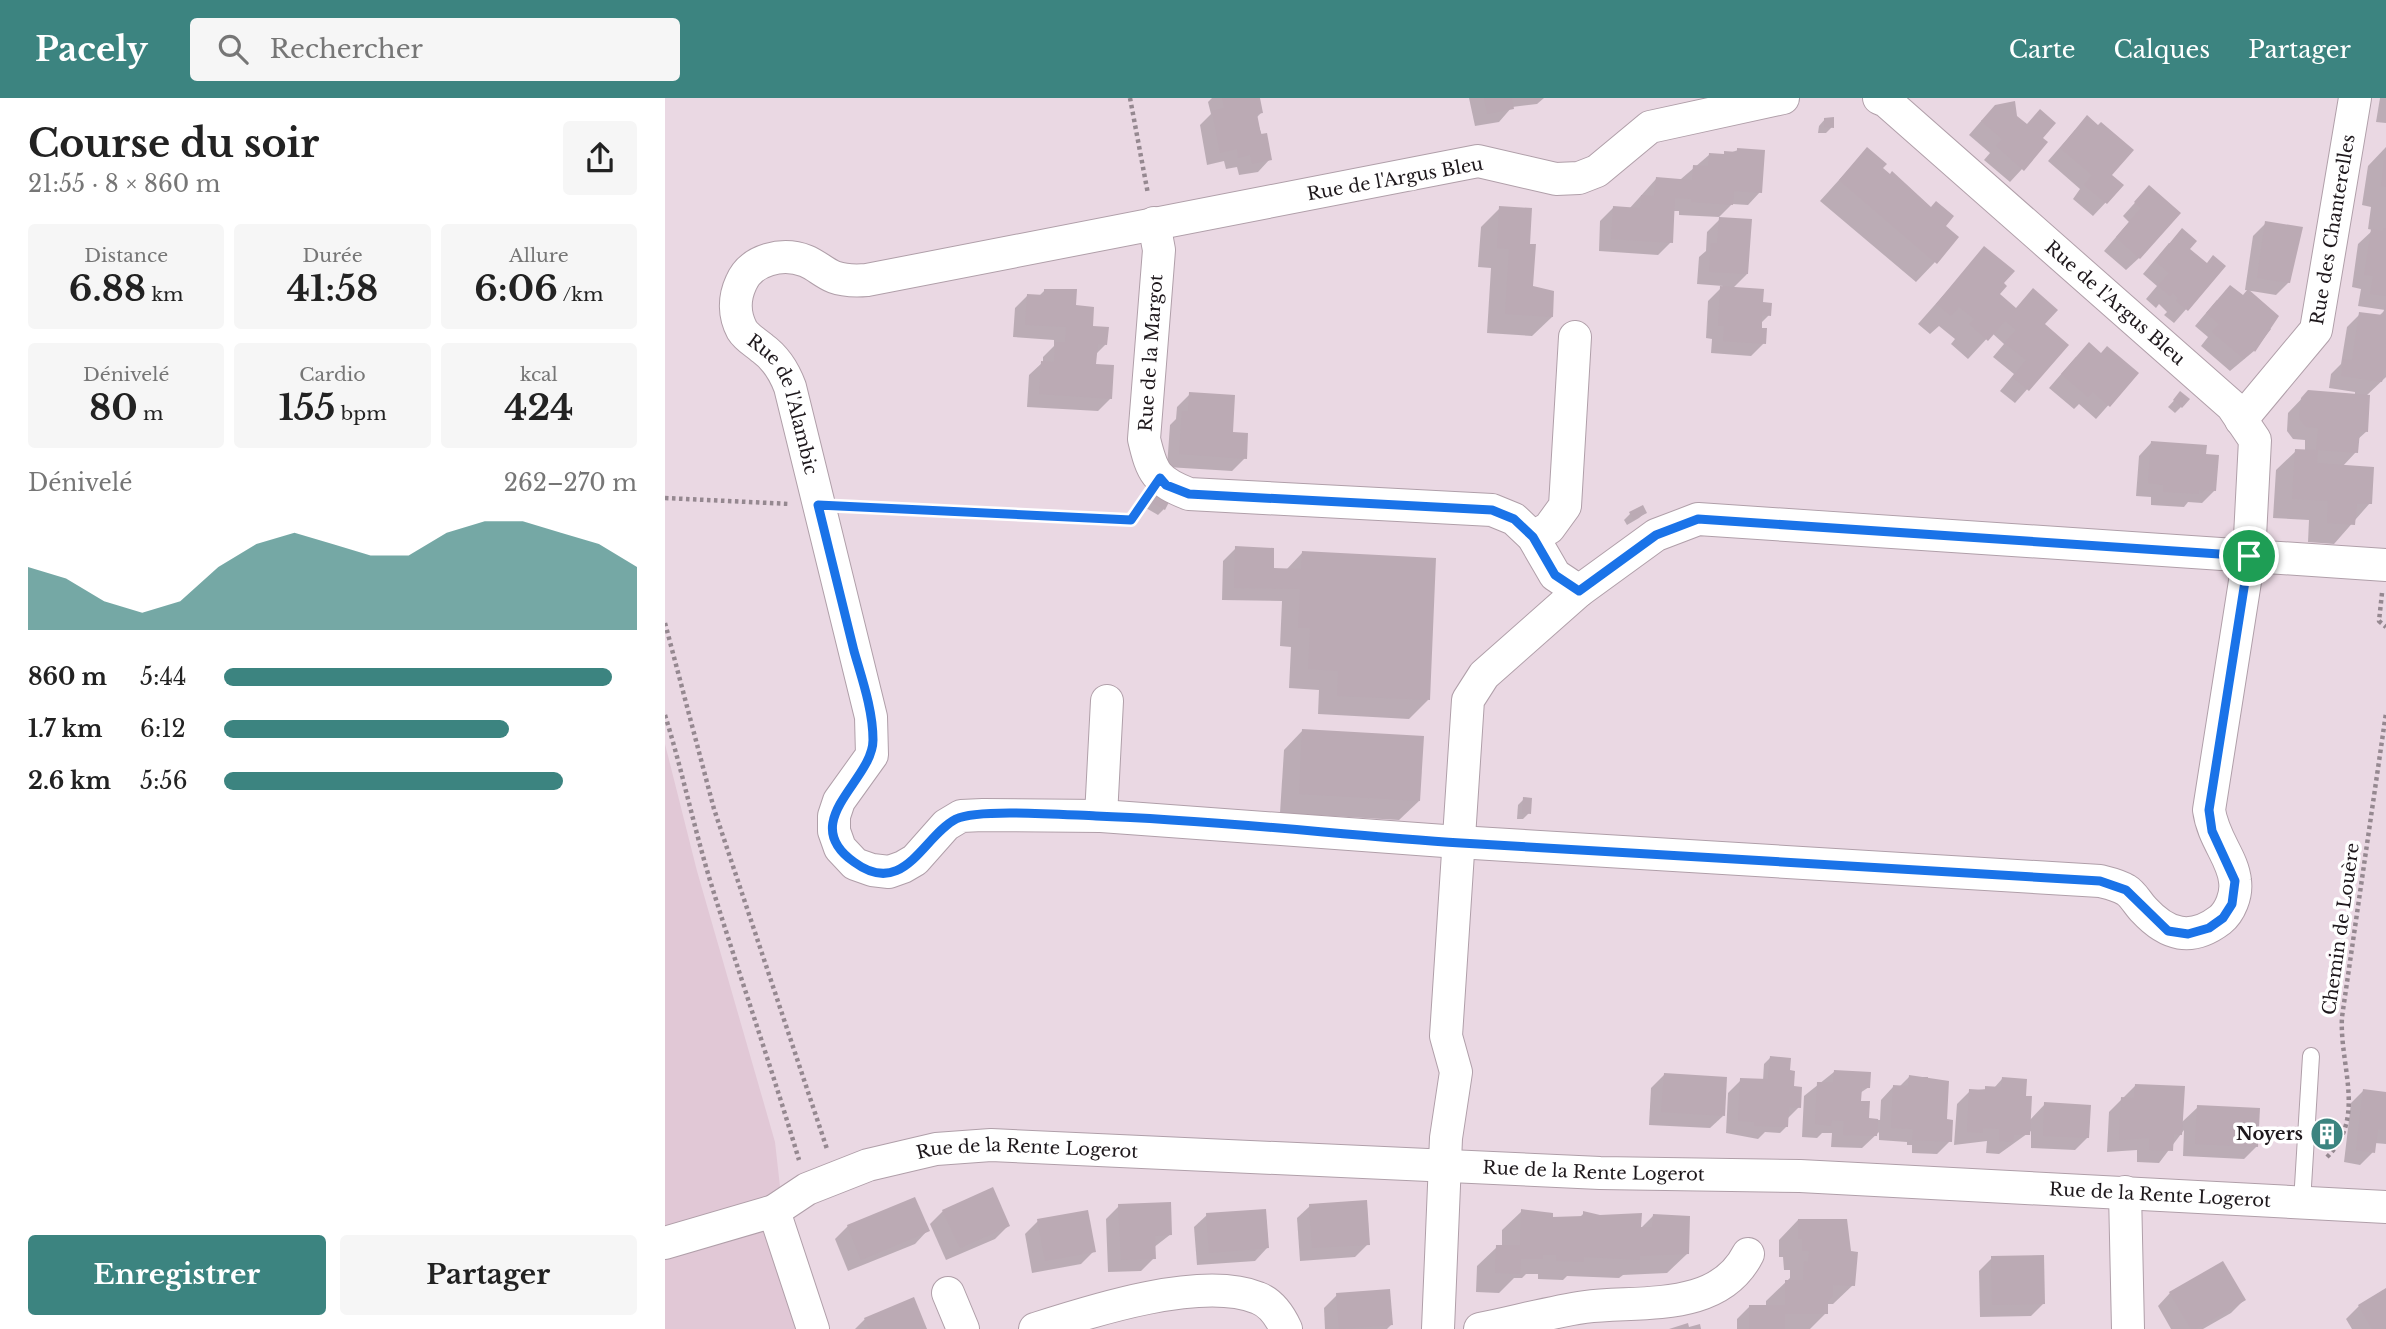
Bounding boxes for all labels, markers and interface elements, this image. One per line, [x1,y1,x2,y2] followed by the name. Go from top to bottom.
[190,18,680,81] search box
[35,29,148,70] text: Pacely
[214,30,252,68] icon: search
[270,33,423,65] text: Rechercher
[2009,35,2075,64] text: Carte
[2113,35,2210,64] text: Calques
[2248,35,2351,64] text: Partager
[28,120,319,167] text: Course du soir
[563,121,637,195] button: share
[2306,133,2360,327] street label: Rue des Chanterelles
[1305,153,1485,205] street label: Rue de l'Argus Bleu
[28,170,220,198] text: 21:55 · 8 × 860 m
[2040,236,2190,370] street label: Rue de l'Argus Bleu
[84,244,168,267] text: Distance
[302,244,363,267] text: Durée
[509,244,569,267] text: Allure
[69,267,146,310] text: 6.88
[287,267,378,310] text: 41:58
[474,267,558,310] text: 6:06
[1135,273,1167,432] street label: Rue de la Margot
[146,283,184,306] text: km
[558,283,603,306] text: /km
[743,330,822,477] street label: Rue de l'Alambic
[83,363,169,386] text: Dénivelé
[299,363,366,386] text: Cardio
[520,363,558,386] text: kcal
[89,386,138,429] text: 80
[278,386,335,429] text: 155
[504,386,573,429] text: 424
[138,402,163,425] text: m
[335,402,387,425] text: bpm
[28,469,132,497] text: Dénivelé
[504,469,637,497] text: 262–270 m
[2219,526,2279,586] pin
[2230,537,2268,575] icon: arrive
[28,663,107,691] text: 860 m
[140,663,187,691] text: 5:44
[28,715,102,743] text: 1.7 km
[140,715,186,743] text: 6:12
[28,767,111,795] text: 2.6 km
[140,767,187,795] text: 5:56
[2318,841,2364,1017] street label: Chemin de Louère
[2308,1115,2346,1153] building icon: Noyers
[2236,1123,2303,1145] place label: Noyers
[914,1134,1139,1164] street label: Rue de la Rente Logerot
[1482,1157,1705,1186] street label: Rue de la Rente Logerot
[2048,1178,2272,1212] street label: Rue de la Rente Logerot
[28,1235,326,1315] button: Enregistrer
[340,1235,637,1315] button: Partager

